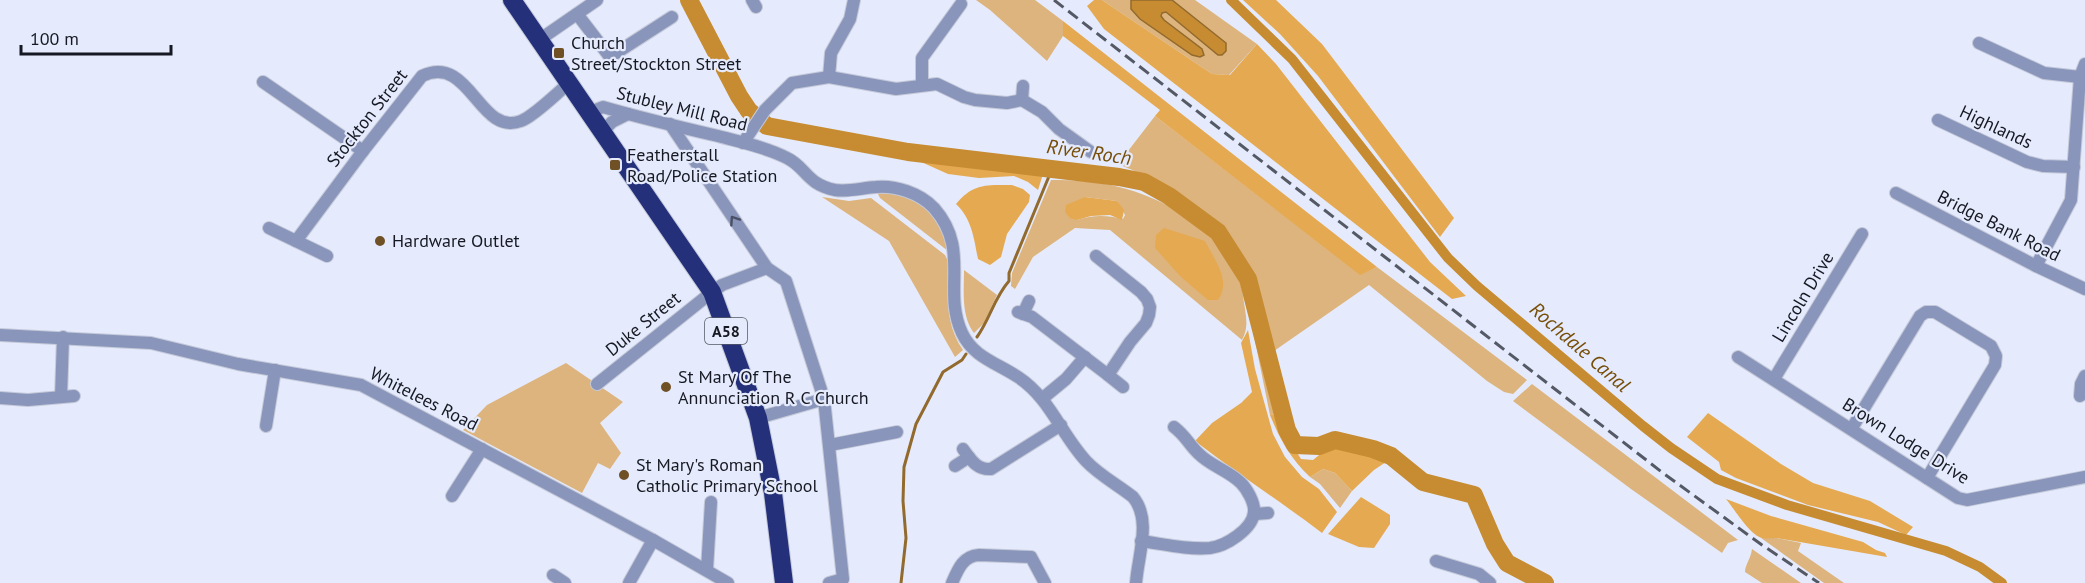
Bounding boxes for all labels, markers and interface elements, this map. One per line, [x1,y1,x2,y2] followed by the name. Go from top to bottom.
[21,18,171,56] scale bar
[30,27,79,50] text: 100 m
[571,31,741,75] place label: Church Street/Stockton Street
[552,46,566,60] marker: Church Street/Stockton Street
[321,64,412,171] street label: Stockton Street
[614,81,750,136] street label: Stubley Mill Road
[1956,100,2036,153] street label: Highlands
[1045,133,1133,171] water label: River Roch
[627,143,777,187] place label: Featherstall Road/Police Station
[608,158,622,172] marker: Featherstall Road/Police Station
[1934,185,2065,266] street label: Bridge Bank Road
[730,215,741,226] one-way arrow
[392,229,520,252] place label: Hardware Outlet
[373,234,387,248] marker: Hardware Outlet
[1767,247,1839,346] street label: Lincoln Drive
[601,286,685,361] street label: Duke Street
[1524,296,1636,398] water label: Rochdale Canal
[705,318,747,344] road number: A58
[366,361,482,436] street label: Whitelees Road
[678,365,869,409] place label: St Mary Of The Annunciation R C Church
[659,380,673,394] marker: St Mary Of The Annunciation R C Church
[1838,392,1974,489] street label: Brown Lodge Drive
[636,453,818,497] place label: St Mary's Roman Catholic Primary School
[617,468,631,482] marker: St Mary's Roman Catholic Primary School

